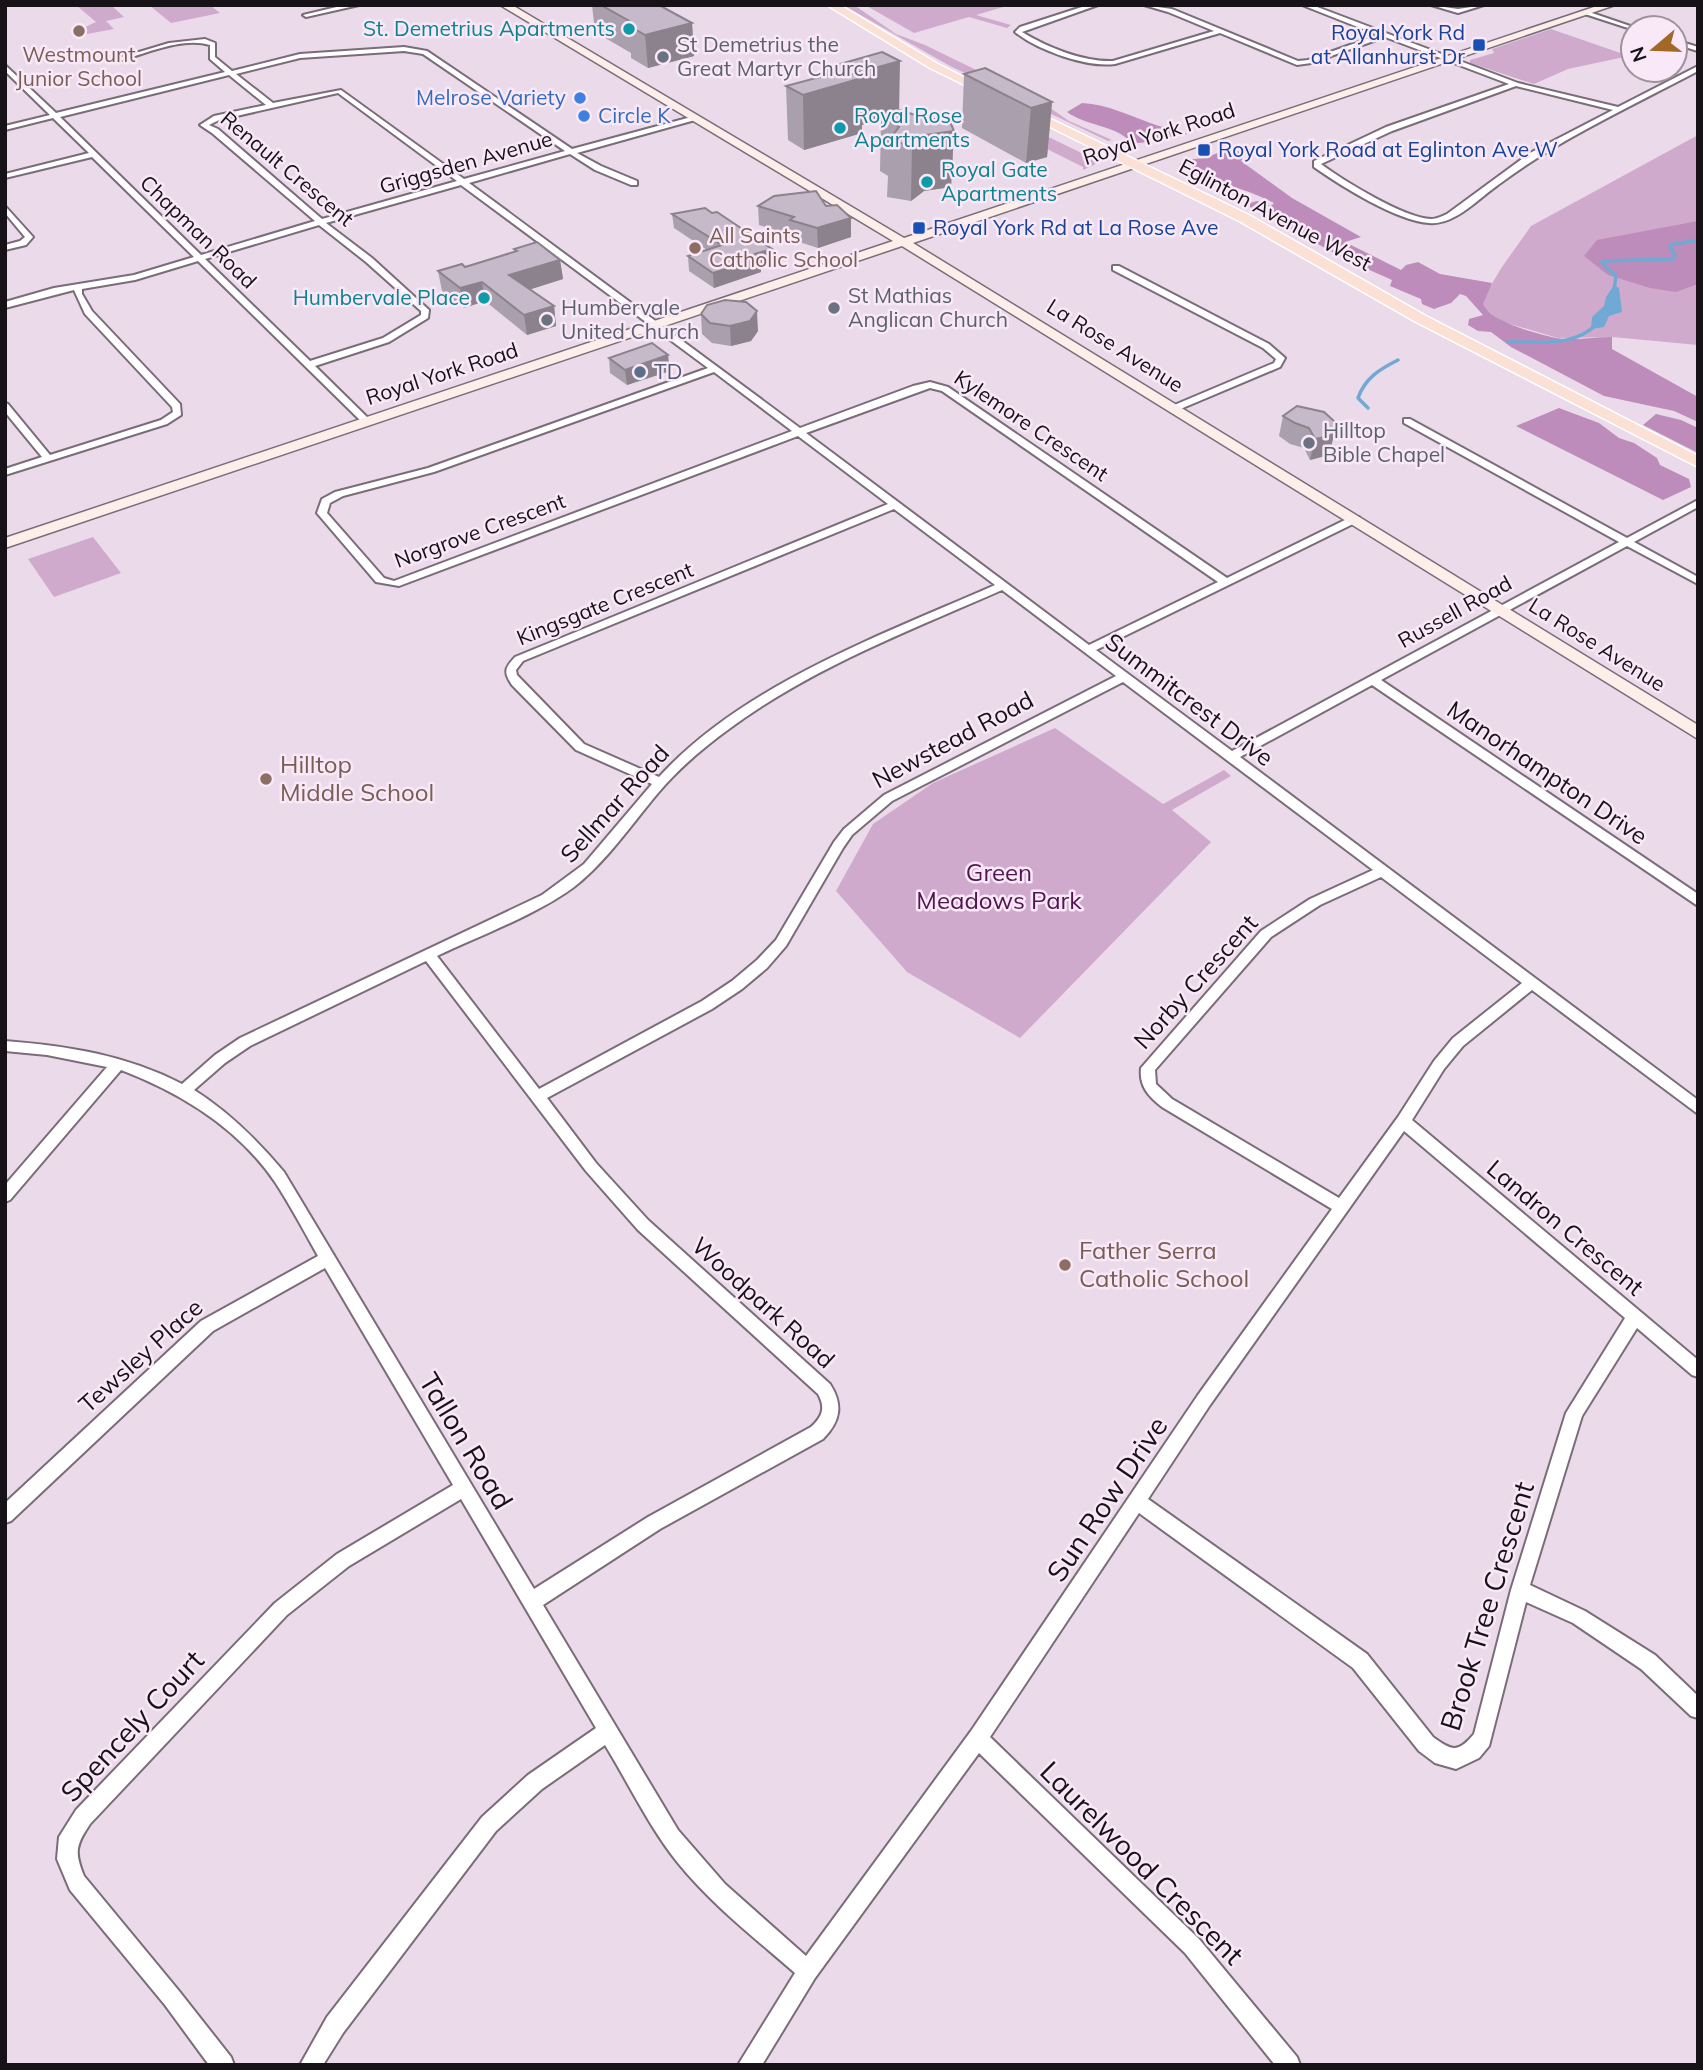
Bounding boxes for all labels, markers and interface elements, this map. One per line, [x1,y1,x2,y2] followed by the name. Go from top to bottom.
[1619,14,1689,84] north arrow
[363,15,615,41] place label: St. Demetrius Apartments
[1311,19,1465,69] place label: Royal York Rd at Allanhurst Dr
[621,21,637,37] marker: St. Demetrius Apartments
[71,23,87,39] marker: Westmount Junior School
[677,31,876,81] place label: St Demetrius the Great Martyr Church
[1471,37,1487,53] marker: Royal York Rd at Allanhurst Dr
[16,41,142,91] place label: Westmount Junior School
[1624,44,1652,65] text: N
[655,49,671,65] marker: St Demetrius the Great Martyr Church
[416,84,566,110] place label: Melrose Variety
[572,90,588,106] marker: Melrose Variety
[1079,96,1238,170] street label: Royal York Road
[598,102,671,128] place label: Circle K
[854,102,970,152] place label: Royal Rose Apartments
[216,105,359,231] street label: Renault Crescent
[576,108,592,124] marker: Circle K
[832,120,848,136] marker: Royal Rose Apartments
[376,125,555,199] street label: Griggsden Avenue
[1218,136,1558,162] place label: Royal York Road at Eglinton Ave W
[1196,142,1212,158] marker: Royal York Road at Eglinton Ave W
[1175,152,1376,276] street label: Eglinton Avenue West
[941,156,1057,206] place label: Royal Gate Apartments
[135,169,262,293] street label: Chapman Road
[919,174,935,190] marker: Royal Gate Apartments
[933,214,1218,240] place label: Royal York Rd at La Rose Ave
[911,220,927,236] marker: Royal York Rd at La Rose Ave
[709,222,858,272] place label: All Saints Catholic School
[687,240,703,256] marker: All Saints Catholic School
[848,282,1008,332] place label: St Mathias Anglican Church
[293,284,470,310] place label: Humbervale Place
[476,290,492,306] marker: Humbervale Place
[1042,293,1189,398] street label: La Rose Avenue
[561,294,699,344] place label: Humbervale United Church
[826,300,842,316] marker: St Mathias Anglican Church
[539,312,555,328] marker: Humbervale United Church
[362,336,521,410] street label: Royal York Road
[654,358,682,384] place label: TD
[632,364,648,380] marker: TD
[950,364,1113,486] street label: Kylemore Crescent
[1323,417,1445,467] place label: Hilltop Bible Chapel
[1301,435,1317,451] marker: Hilltop Bible Chapel
[391,487,569,573] street label: Norgrove Crescent
[513,556,697,650] street label: Kingsgate Crescent
[1393,569,1516,653] street label: Russell Road
[1524,592,1671,697] street label: La Rose Avenue
[1100,626,1280,772] street label: Summitcrest Drive
[867,684,1038,794] street label: Newstead Road
[1442,694,1654,850] street label: Manorhampton Drive
[553,738,675,869] street label: Sellmar Road
[280,749,434,807] place label: Hilltop Middle School
[258,771,274,787] marker: Hilltop Middle School
[916,857,1082,915] park label: Green Meadows Park
[1127,908,1264,1055] street label: Norby Crescent
[1481,1153,1650,1302] street label: Landron Crescent
[686,1230,841,1374] street label: Woodpark Road
[1079,1235,1249,1293] place label: Father Serra Catholic School
[1057,1257,1073,1273] marker: Father Serra Catholic School
[72,1292,208,1419] street label: Tewsley Place
[412,1366,521,1515] street label: Tallon Road
[1039,1410,1175,1588] street label: Sun Row Drive
[1432,1477,1541,1735] street label: Brook Tree Crescent
[52,1642,211,1809] street label: Spencely Court
[1033,1754,1252,1972] street label: Laurelwood Crescent

